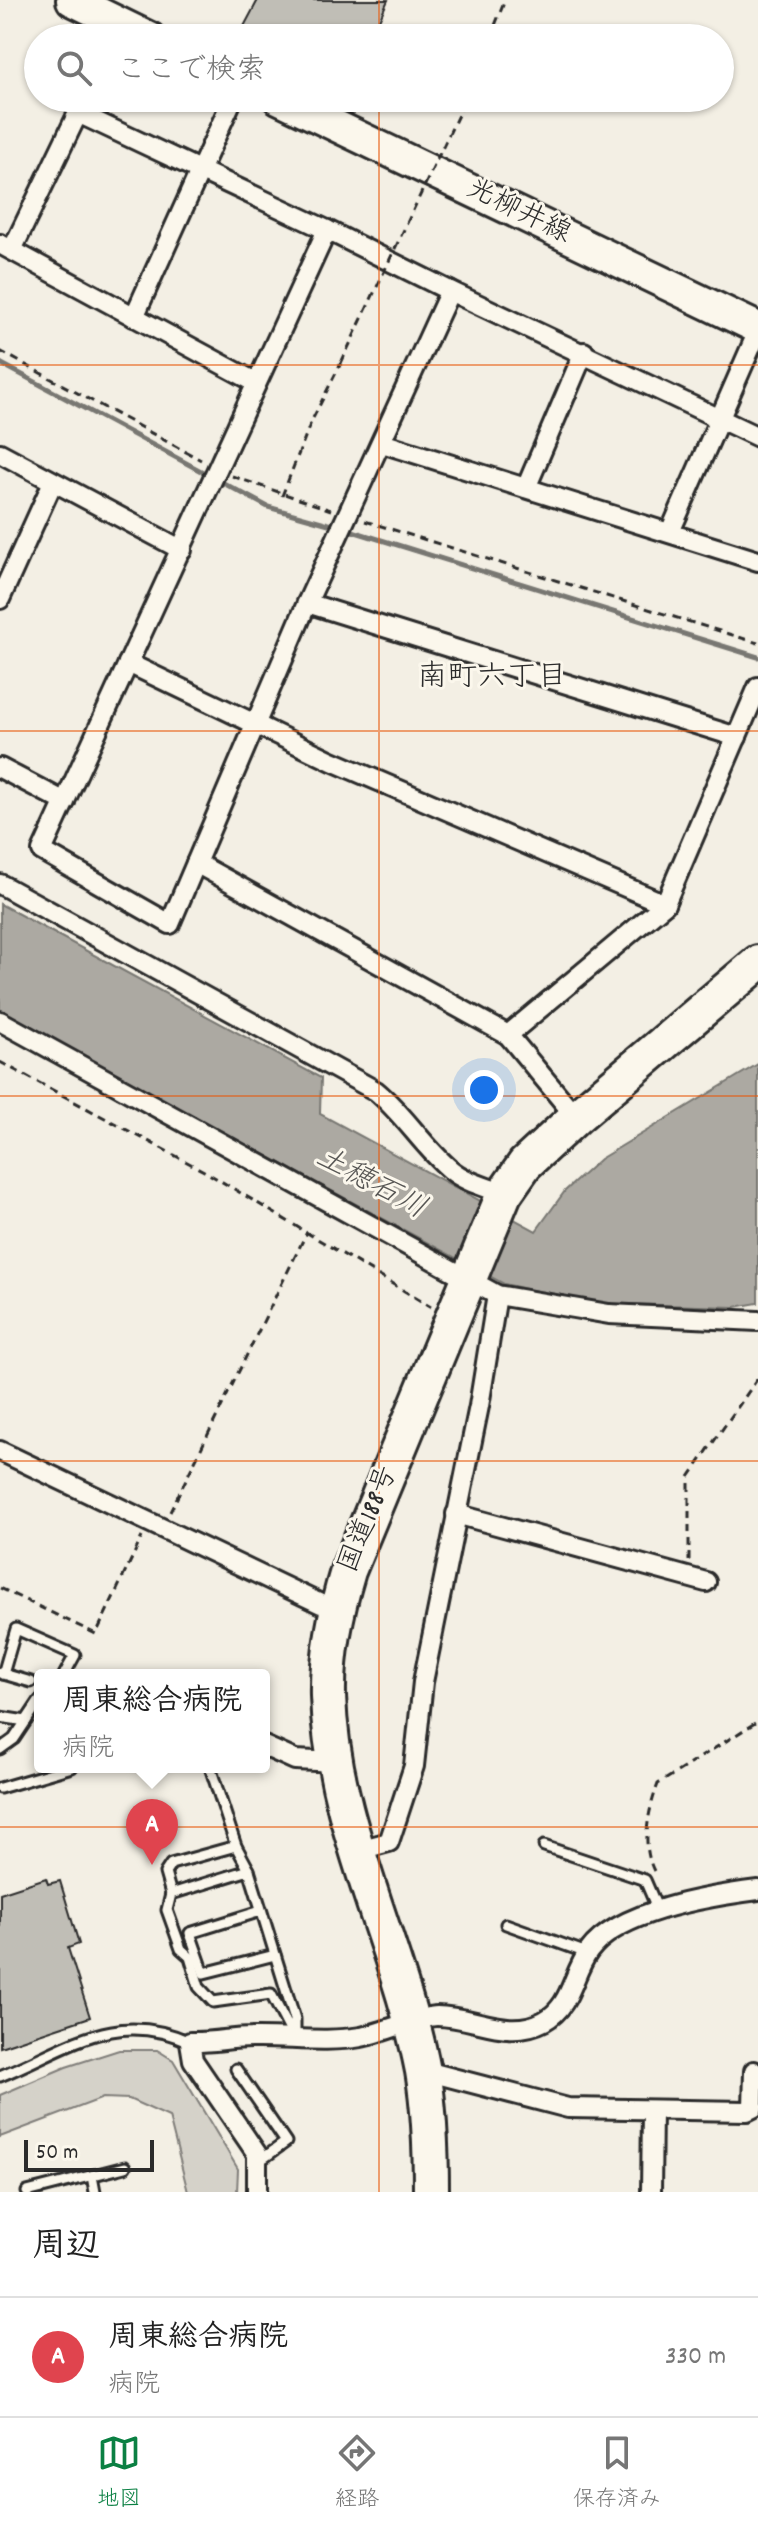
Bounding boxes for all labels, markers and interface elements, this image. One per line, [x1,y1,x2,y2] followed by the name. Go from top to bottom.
[24,24,734,112] search box
[52,46,96,90] icon: search
[116,51,266,94] text: ここで検索
[459,170,577,256] street label: 光柳井線
[417,658,567,701] district label: 南町六丁目
[464,1070,504,1110] your location
[307,1138,433,1232] water label: 土穂石川
[330,1460,410,1580] street label: 国道188号
[34,1669,270,1773] popup
[62,1682,242,1725] text: 周東総合病院
[62,1731,114,1768] text: 病院
[126,1799,178,1865] pin: A
[24,2136,154,2172] scale bar
[36,2138,78,2169] text: 50 m
[32,2224,100,2273] text: 周辺
[108,2318,288,2361] text: 周東総合病院
[51,2339,65,2376] text: A
[665,2339,726,2376] text: 330 m
[108,2367,160,2404] text: 病院
[97,2431,141,2516] tab: 地図
[335,2431,379,2516] tab: 経路
[573,2431,661,2516] tab: 保存済み

